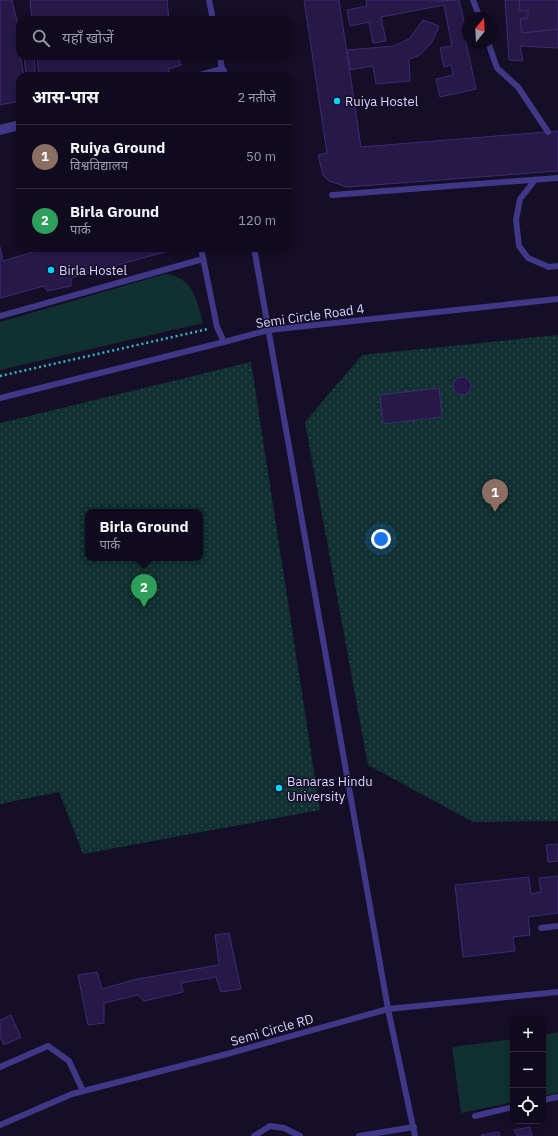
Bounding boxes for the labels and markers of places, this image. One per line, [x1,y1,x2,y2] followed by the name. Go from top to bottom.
[345,93,419,110] place label: Ruiya Hostel
[332,96,342,106] marker: Ruiya Hostel
[59,262,127,279] place label: Birla Hostel
[46,265,56,275] marker: Birla Hostel
[482,479,508,512] pin: 1
[131,574,157,607] pin: 2
[287,773,373,805] place label: Banaras Hindu University
[274,783,284,793] marker: Banaras Hindu University

